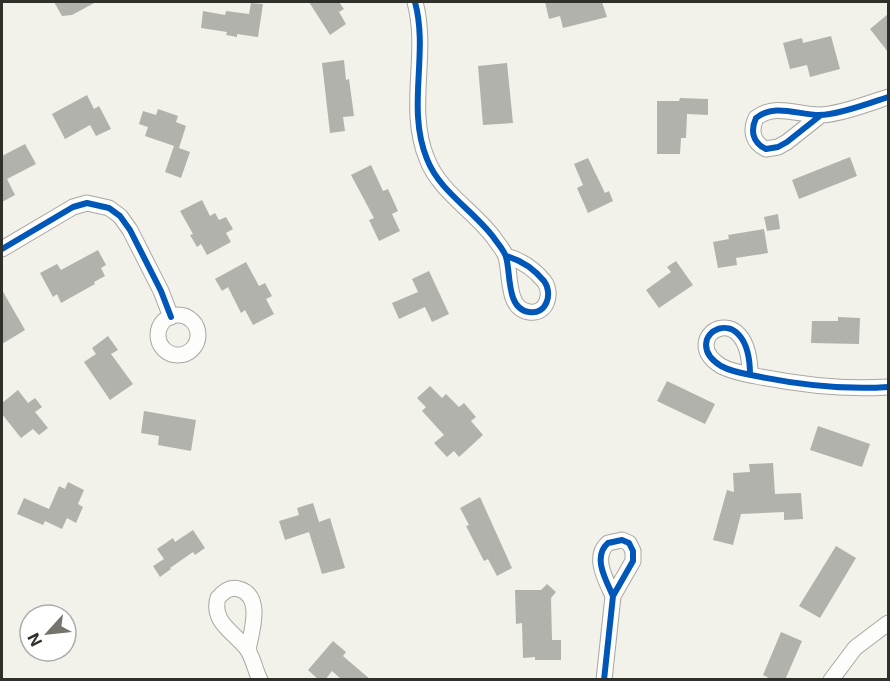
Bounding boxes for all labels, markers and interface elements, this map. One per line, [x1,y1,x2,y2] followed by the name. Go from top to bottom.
[18,603,78,663] north arrow
[23,630,46,650] text: N

